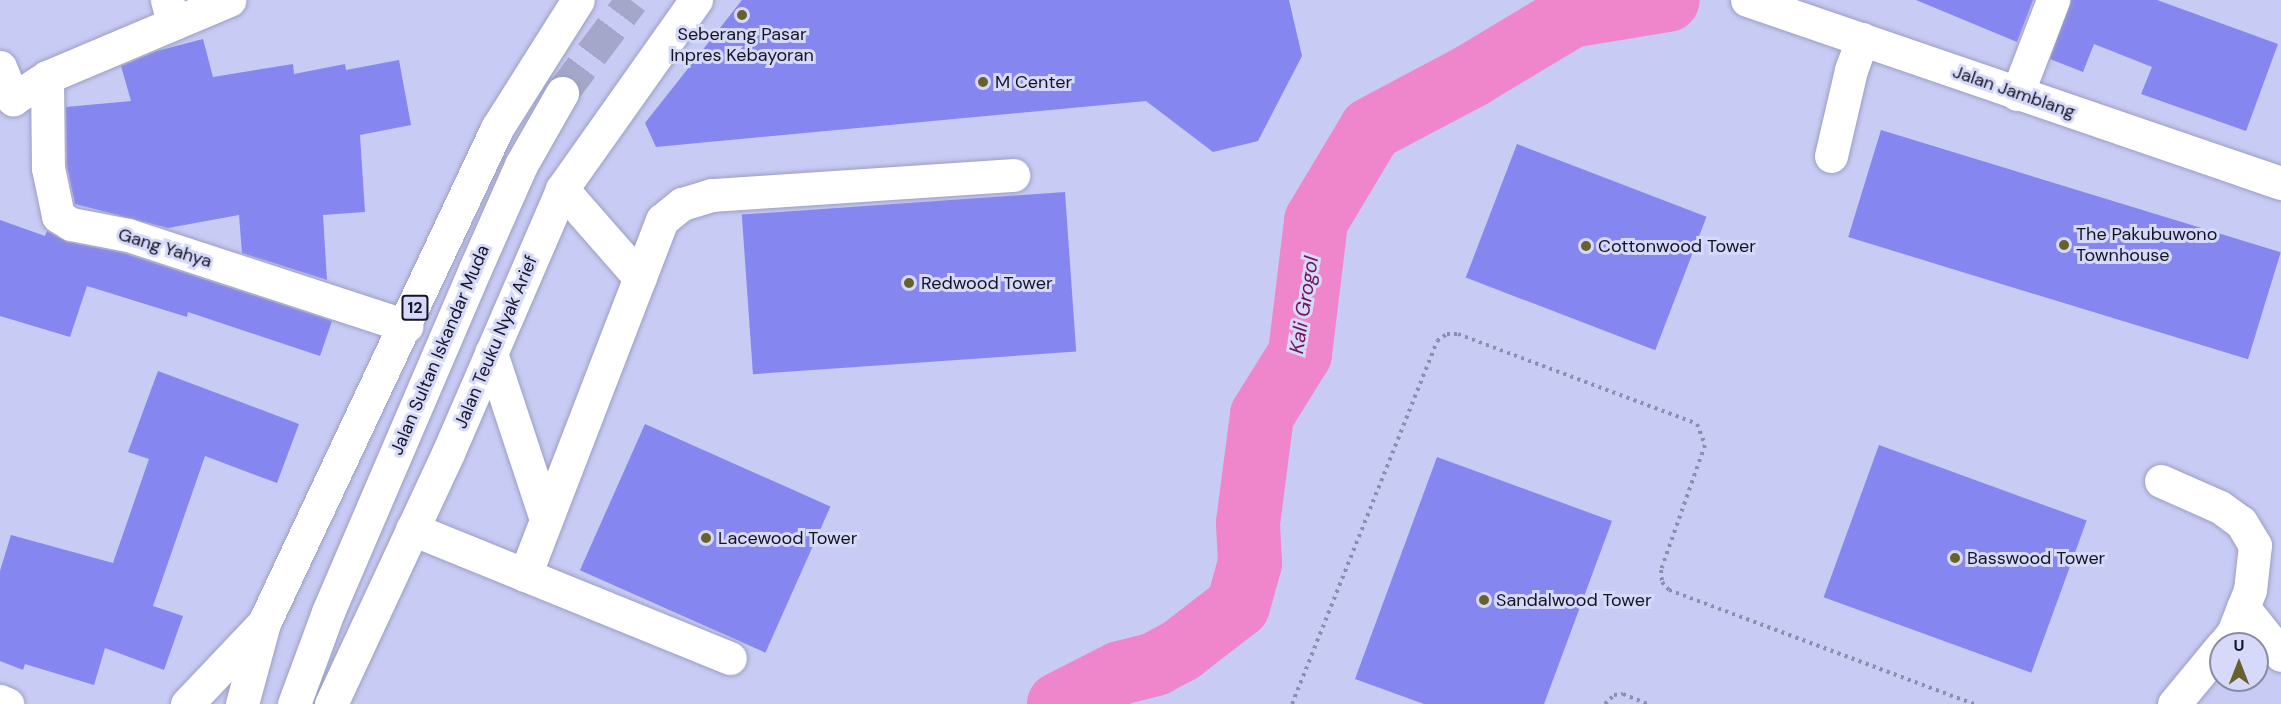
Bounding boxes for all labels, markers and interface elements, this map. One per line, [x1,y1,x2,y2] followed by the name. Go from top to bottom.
[735,8,749,22] marker: Seberang Pasar Inpres Kebayoran
[670,24,814,66] place label: Seberang Pasar Inpres Kebayoran
[1950,61,2078,123] street label: Jalan Jamblang
[995,71,1072,93] place label: M Center
[976,75,990,89] marker: M Center
[116,224,214,272] street label: Gang Yahya
[2076,224,2217,266] place label: The Pakubuwono Townhouse
[1598,235,1756,257] place label: Cottonwood Tower
[2057,238,2071,252] marker: The Pakubuwono Townhouse
[1579,239,1593,253] marker: Cottonwood Tower
[386,242,494,458] street label: Jalan Sultan Iskandar Muda
[450,252,542,432] street label: Jalan Teuku Nyak Arief
[1284,255,1324,355] water label: Kali Grogol
[921,272,1053,294] place label: Redwood Tower
[902,276,916,290] marker: Redwood Tower
[400,295,430,321] road number: 12
[718,527,857,549] place label: Lacewood Tower
[699,531,713,545] marker: Lacewood Tower
[1967,547,2105,569] place label: Basswood Tower
[1948,551,1962,565] marker: Basswood Tower
[1496,589,1652,611] place label: Sandalwood Tower
[1477,593,1491,607] marker: Sandalwood Tower
[2209,632,2269,692] north arrow
[2234,635,2244,656] text: U

